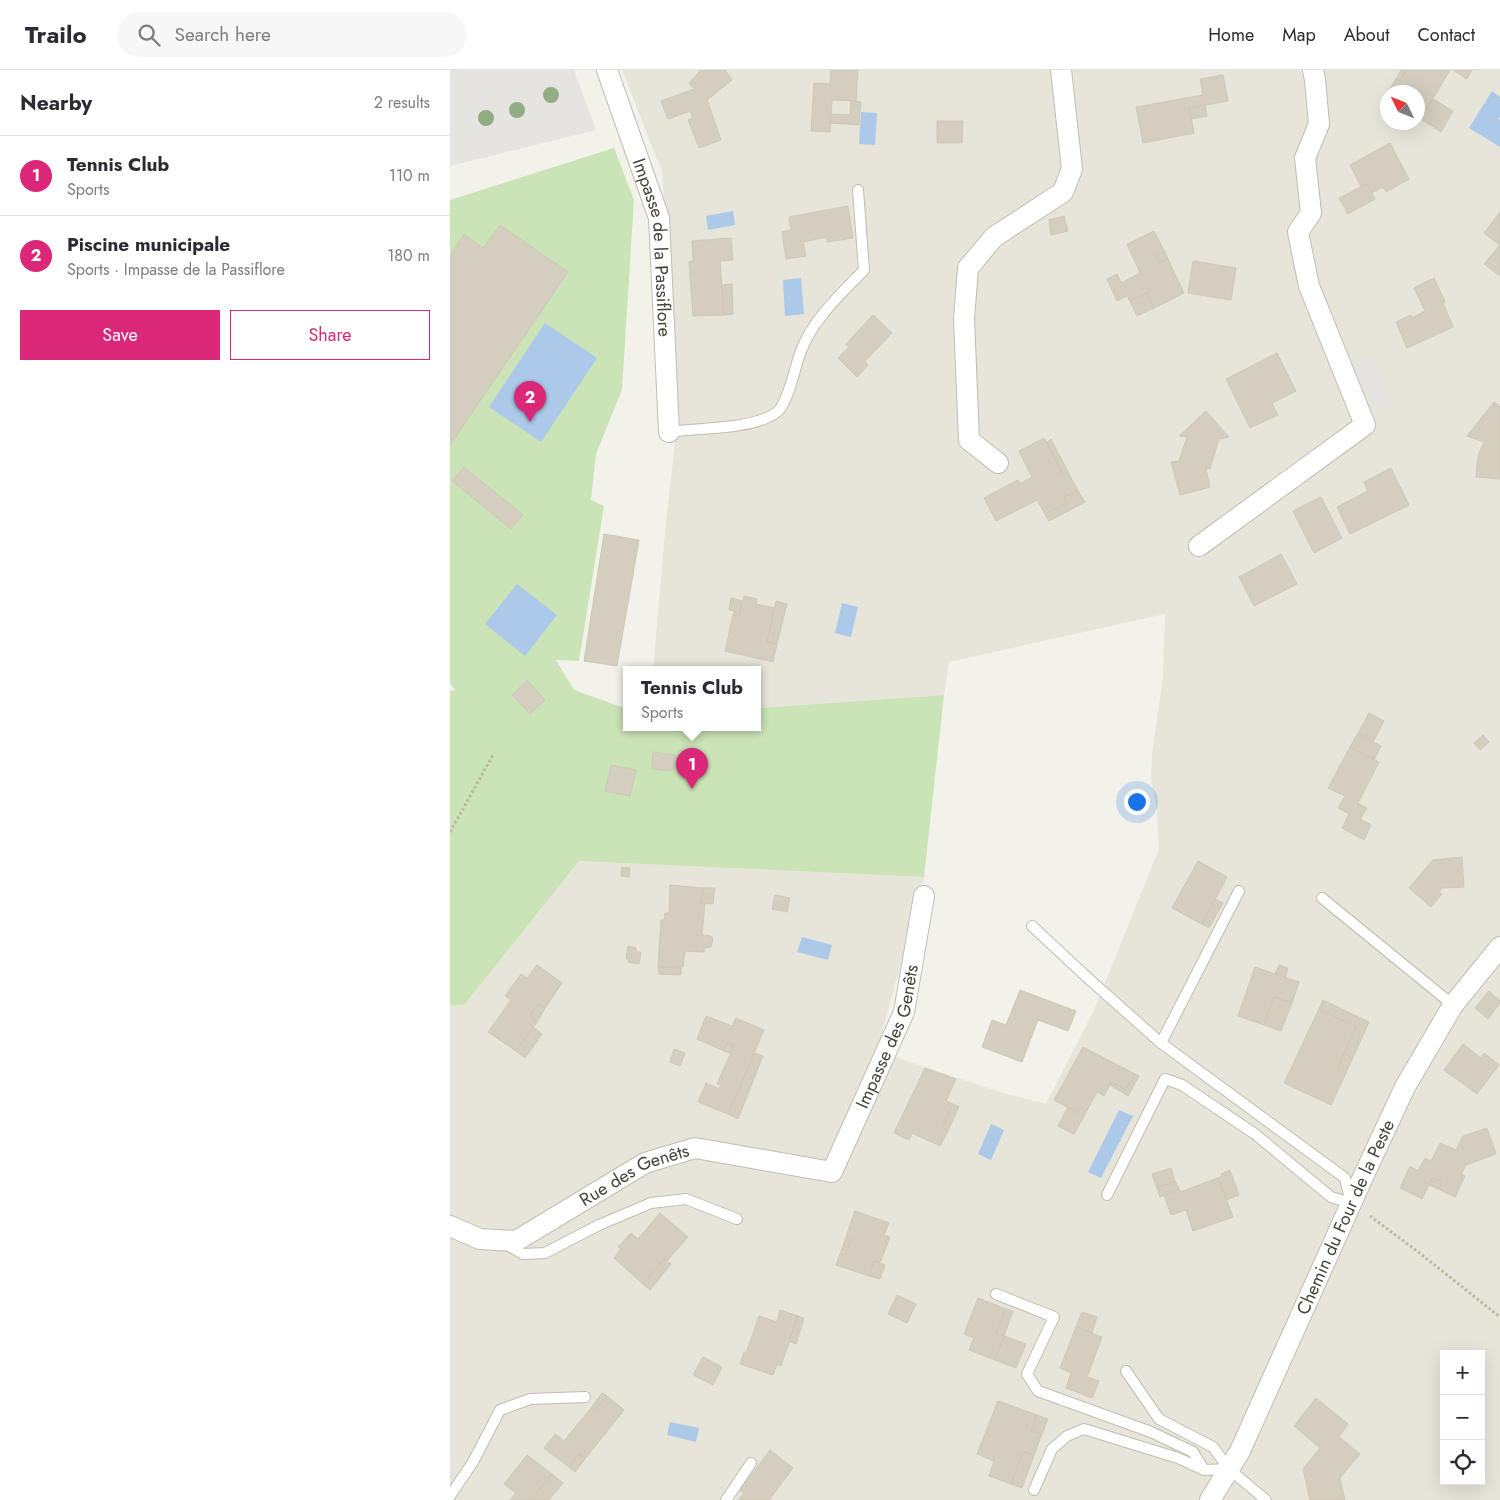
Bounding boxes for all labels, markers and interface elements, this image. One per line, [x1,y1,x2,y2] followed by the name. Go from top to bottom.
[117,12,467,57] search box
[25,17,87,52] text: Trailo
[135,21,163,49] icon: search
[175,21,271,48] text: Search here
[1208,22,1254,48] text: Home
[1282,22,1316,48] text: Map
[1344,22,1389,48] text: About
[1417,22,1475,48] text: Contact
[1380,85,1425,130] north arrow
[20,88,92,118] text: Nearby
[374,91,430,114] text: 2 results
[67,151,169,178] text: Tennis Club
[626,155,678,337] street label: Impasse de la Passiflore
[32,164,40,187] text: 1
[389,164,430,187] text: 110 m
[67,178,109,201] text: Sports
[67,231,230,258] text: Piscine municipale
[31,244,41,267] text: 2
[387,244,430,267] text: 180 m
[67,258,285,281] text: Sports · Impasse de la Passiflore
[20,310,220,360] button: Save
[230,310,430,360] button: Share
[514,381,546,422] pin: 2
[623,666,761,731] popup
[641,674,743,701] text: Tennis Club
[641,701,683,724] text: Sports
[676,748,708,789] pin: 1
[1124,789,1150,815] your location
[849,963,925,1113] street label: Impasse des Genêts
[1290,1115,1401,1319] street label: Chemin du Four de la Peste
[575,1137,692,1213] street label: Rue des Genêts
[1440,1350,1485,1485] map controls
[1440,1350,1485,1395] button: +
[1440,1395,1485,1440] button: −
[1440,1440,1485,1485] button: locate

